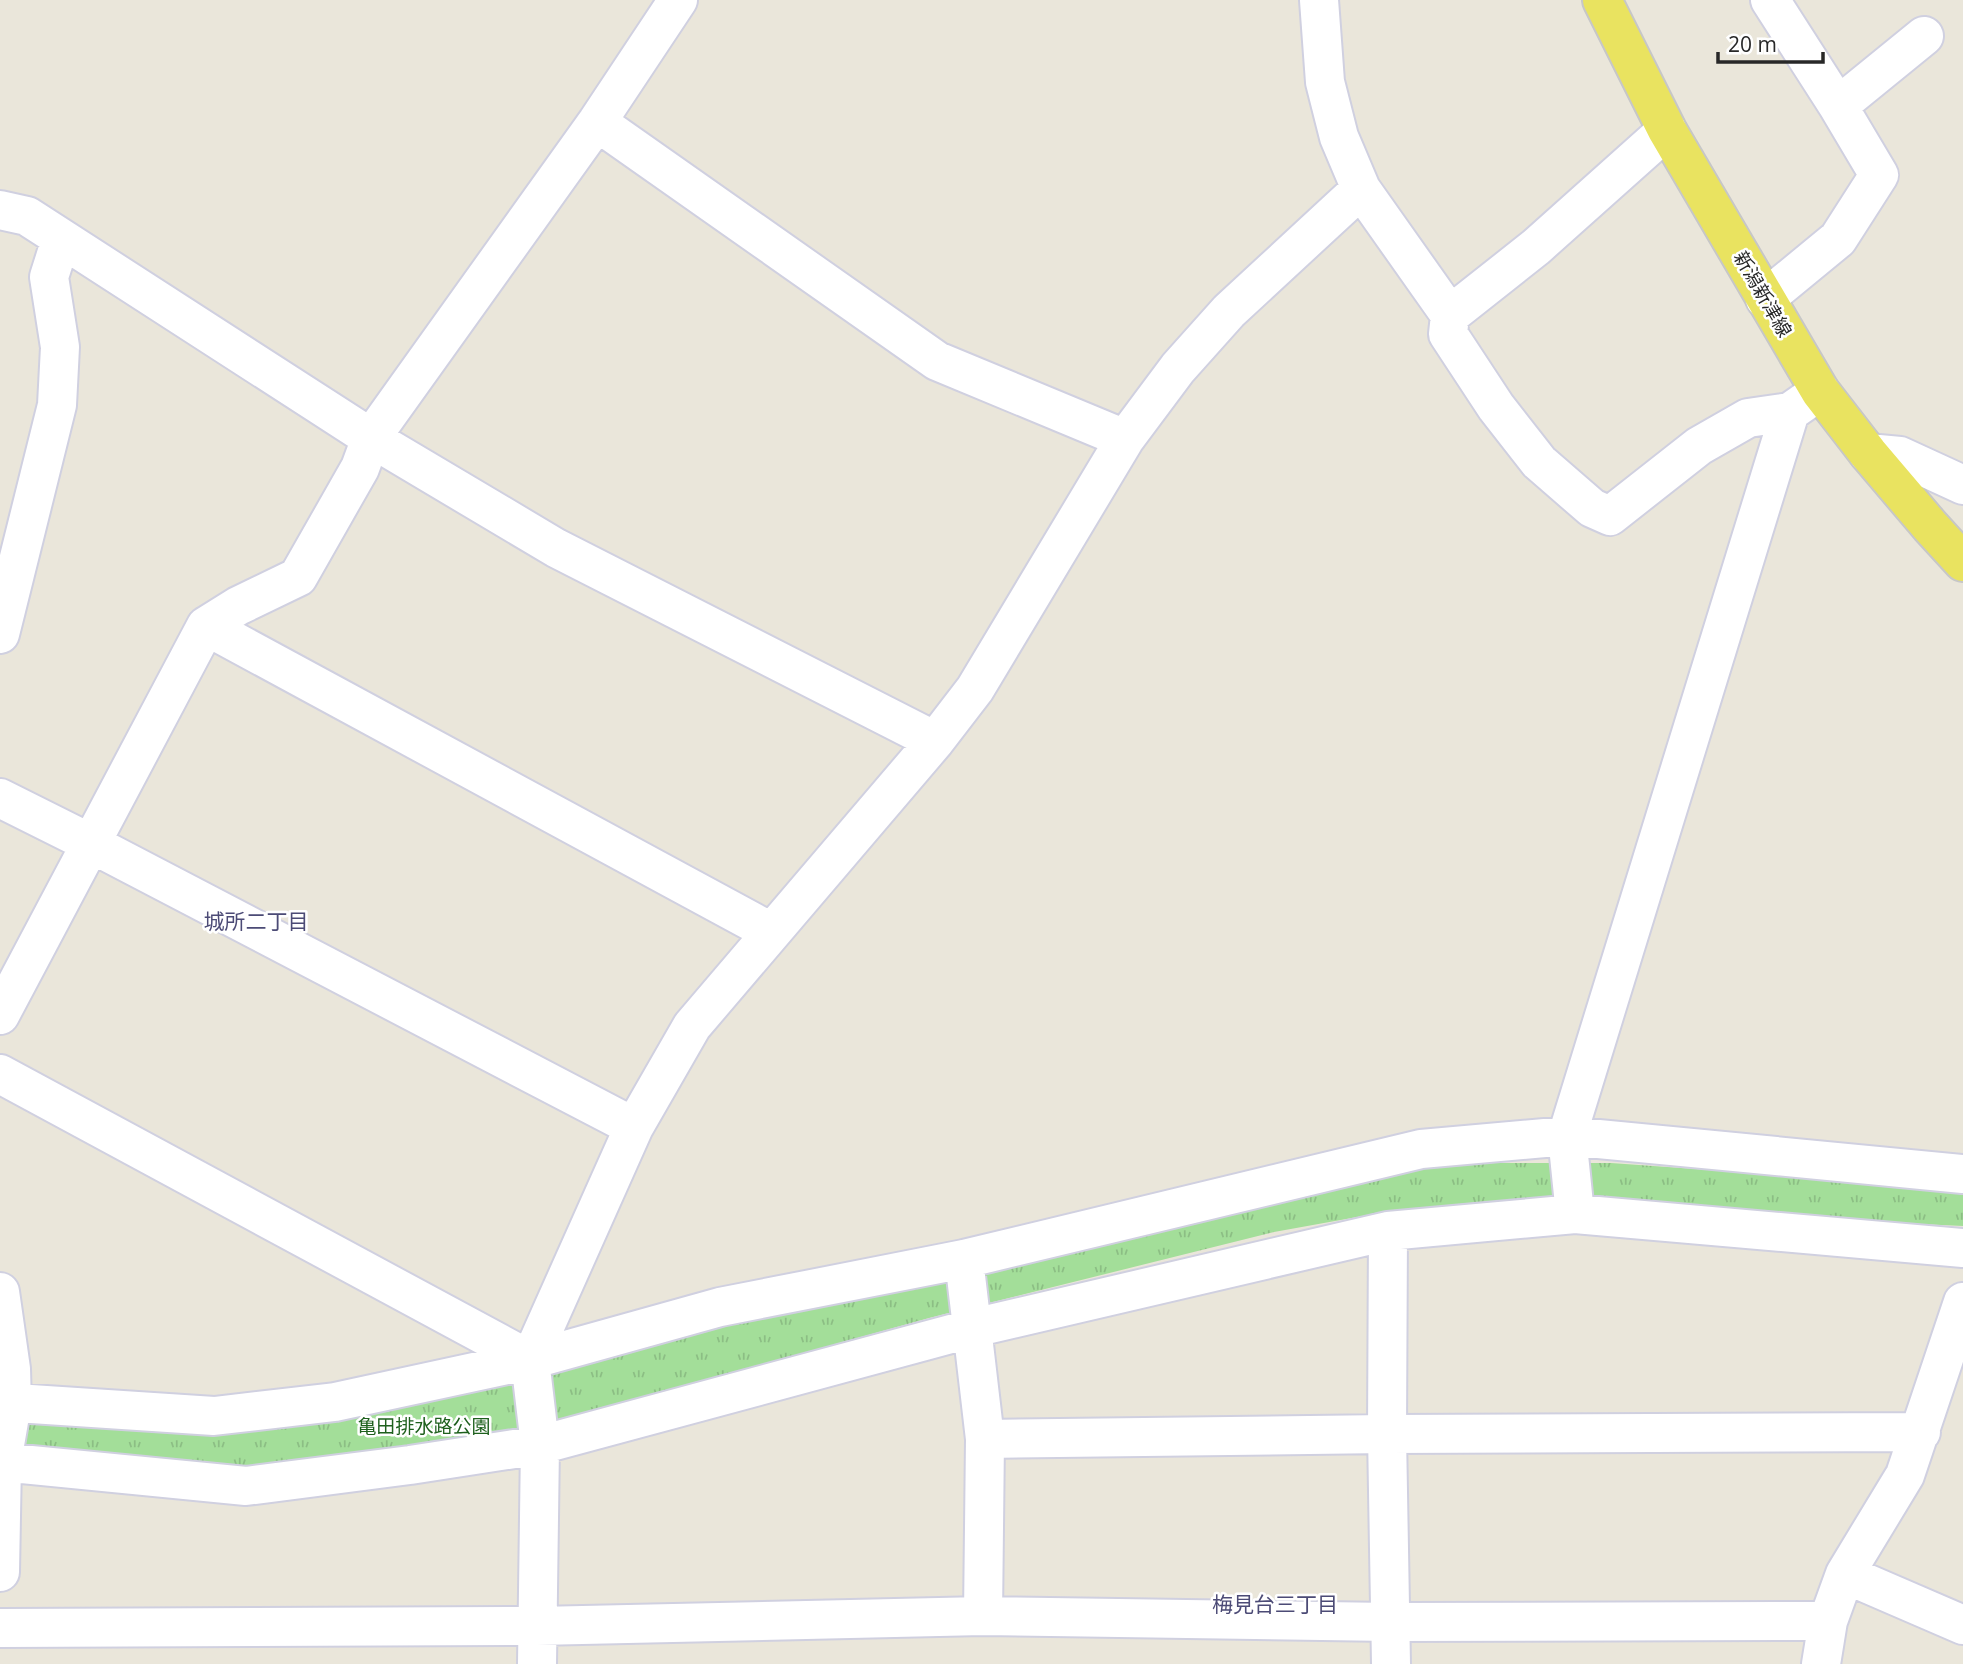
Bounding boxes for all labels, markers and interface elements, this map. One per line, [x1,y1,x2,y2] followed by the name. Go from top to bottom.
[1718,21,1823,65] scale bar
[1728,30,1777,58] text: 20 m
[1728,246,1798,342] street label: 新潟新津線
[204,907,309,935] district label: 城所二丁目
[357,1413,491,1439] park label: 亀田排水路公園
[1212,1590,1338,1618] district label: 梅見台三丁目

